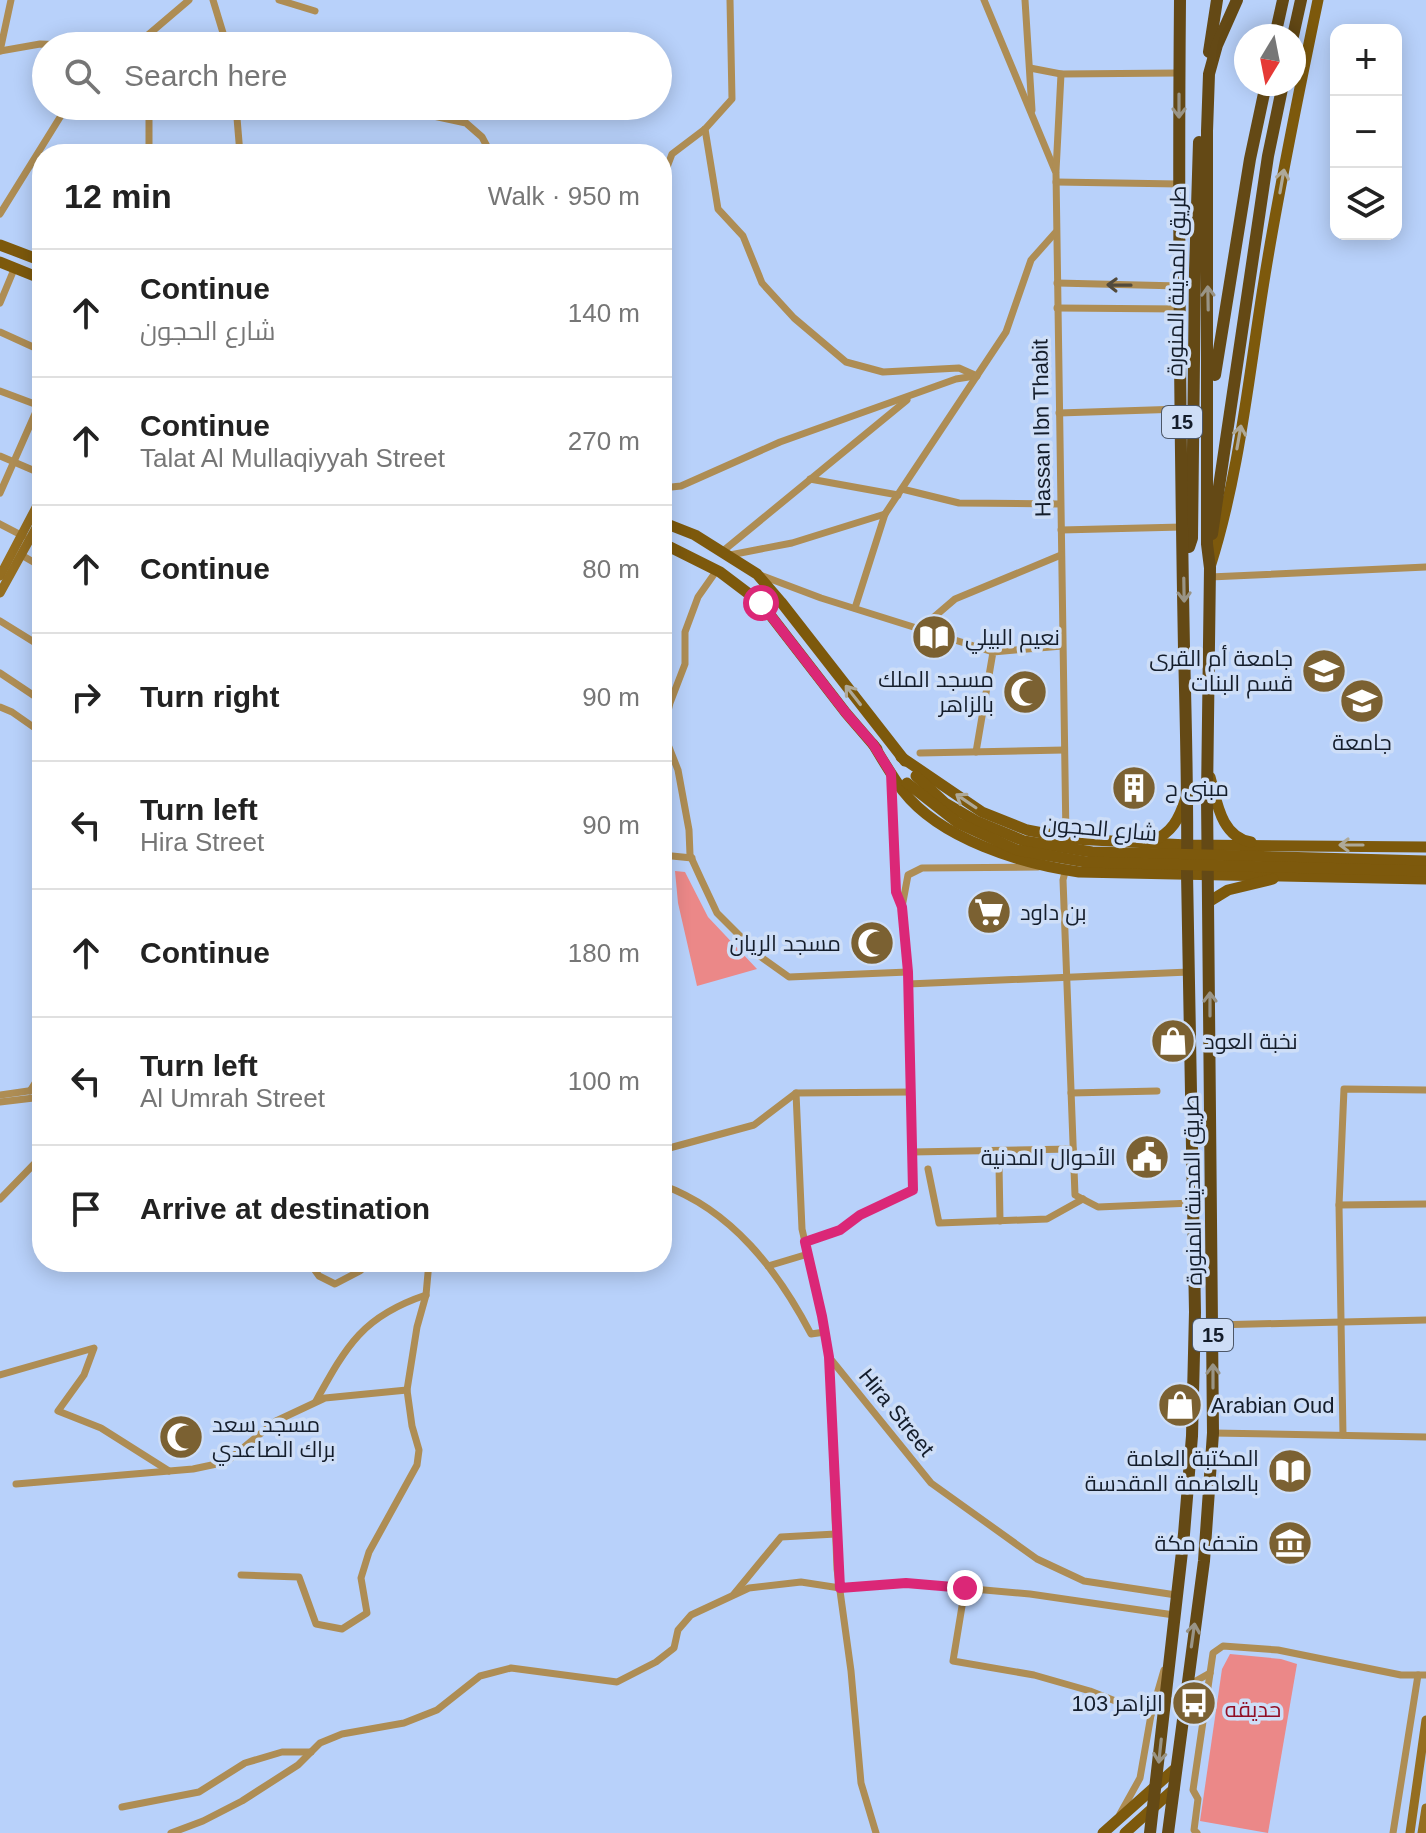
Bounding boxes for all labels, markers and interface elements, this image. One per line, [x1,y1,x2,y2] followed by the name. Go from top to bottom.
[1234,24,1306,96] north arrow
[1330,24,1402,240] map controls
[1330,24,1402,96] button: +
[32,32,672,120] search box
[60,54,104,98] icon: search
[124,59,287,92] text: Search here
[1171,92,1187,119] one-way arrow
[1330,96,1402,168] button: −
[1330,168,1402,240] button: layers
[1275,169,1290,194] one-way arrow
[64,177,172,215] text: 12 min
[488,181,640,211] text: Walk · 950 m
[1162,185,1192,377] street label: طريق المدينة المنورة
[140,272,270,305] text: Continue
[1106,277,1133,292] one-way arrow
[1200,285,1215,312] one-way arrow
[64,291,108,335] icon: ahead
[568,298,640,328] text: 140 m
[140,316,275,346] text: شارع الحجون
[1027,339,1056,517] street label: Hassan Ibn Thabit
[1162,406,1202,438] road number: 15
[140,409,270,442] text: Continue
[64,419,108,463] icon: ahead
[1233,425,1248,451] one-way arrow
[568,426,640,456] text: 270 m
[140,443,445,473] text: Talat Al Mullaqiyyah Street
[64,547,108,591] icon: ahead
[140,552,270,585] text: Continue
[582,554,640,584] text: 80 m
[1176,576,1192,603] one-way arrow
[743,585,779,621] route start
[910,613,958,661] library icon: نعيم البيلي
[965,625,1060,654] place label: نعيم البيلي
[1149,645,1293,699] place label: جامعة أم القرى قسم البنات
[1300,647,1348,695] school or university icon: جامعة أم القرى قسم البنات
[878,667,994,717] place label: مسجد الملك بالزاهر
[1001,668,1049,716] mosque icon: مسجد الملك بالزاهر
[64,675,108,719] icon: right
[1338,677,1386,725] school or university icon: جامعة
[140,680,279,713] text: Turn right
[582,682,640,712] text: 90 m
[844,685,861,706] one-way arrow
[1332,730,1392,755] place label: جامعة
[1110,764,1158,812] building icon: مبنى ح
[1165,776,1229,803] place label: مبنى ح
[140,793,258,826] text: Turn left
[955,793,977,809] one-way arrow
[64,803,108,847] icon: left
[582,810,640,840] text: 90 m
[1042,811,1158,848] street label: شارع الحجون
[140,827,264,857] text: Hira Street
[1338,837,1365,853] one-way arrow
[965,888,1013,936] supermarket icon: بن داود
[1020,900,1087,926] place label: بن داود
[848,919,896,967] mosque icon: مسجد الريان
[64,931,108,975] icon: ahead
[729,931,841,956] place label: مسجد الريان
[140,936,270,969] text: Continue
[568,938,640,968] text: 180 m
[1203,991,1218,1018] one-way arrow
[1149,1017,1197,1065] shop icon: نخبة العود
[1204,1029,1298,1054] place label: نخبة العود
[140,1049,258,1082] text: Turn left
[64,1059,108,1103] icon: left
[568,1066,640,1096] text: 100 m
[140,1083,325,1113] text: Al Umrah Street
[1178,1094,1208,1286] street label: طريق المدينة المنورة
[1123,1133,1171,1181] public building icon: الأحوال المدنية
[981,1145,1116,1170] place label: الأحوال المدنية
[64,1187,108,1231] icon: arrive
[140,1192,430,1225] text: Arrive at destination
[1193,1319,1233,1351] road number: 15
[1205,1363,1221,1390] one-way arrow
[854,1364,939,1461] street label: Hira Street
[1156,1381,1204,1429] shop icon: Arabian Oud
[1211,1393,1335,1418] place label: Arabian Oud
[212,1412,335,1466] place label: مسجد سعد براك الصاعدي
[157,1413,205,1461] mosque icon: مسجد سعد براك الصاعدي
[1085,1446,1259,1496] place label: المكتبة العامة بالعاصمة المقدسة
[1266,1447,1314,1495] library icon: المكتبة العامة بالعاصمة المقدسة
[1266,1519,1314,1567] museum icon: متحف مكة
[1155,1531,1259,1556] place label: متحف مكة
[947,1570,983,1606] route end
[1186,1623,1201,1648] one-way arrow
[1170,1679,1218,1727] bus stop icon: الزاهر 103
[1072,1691,1163,1716] place label: الزاهر 103
[1225,1697,1281,1722] park label: حديقه
[1153,1737,1168,1764] one-way arrow

